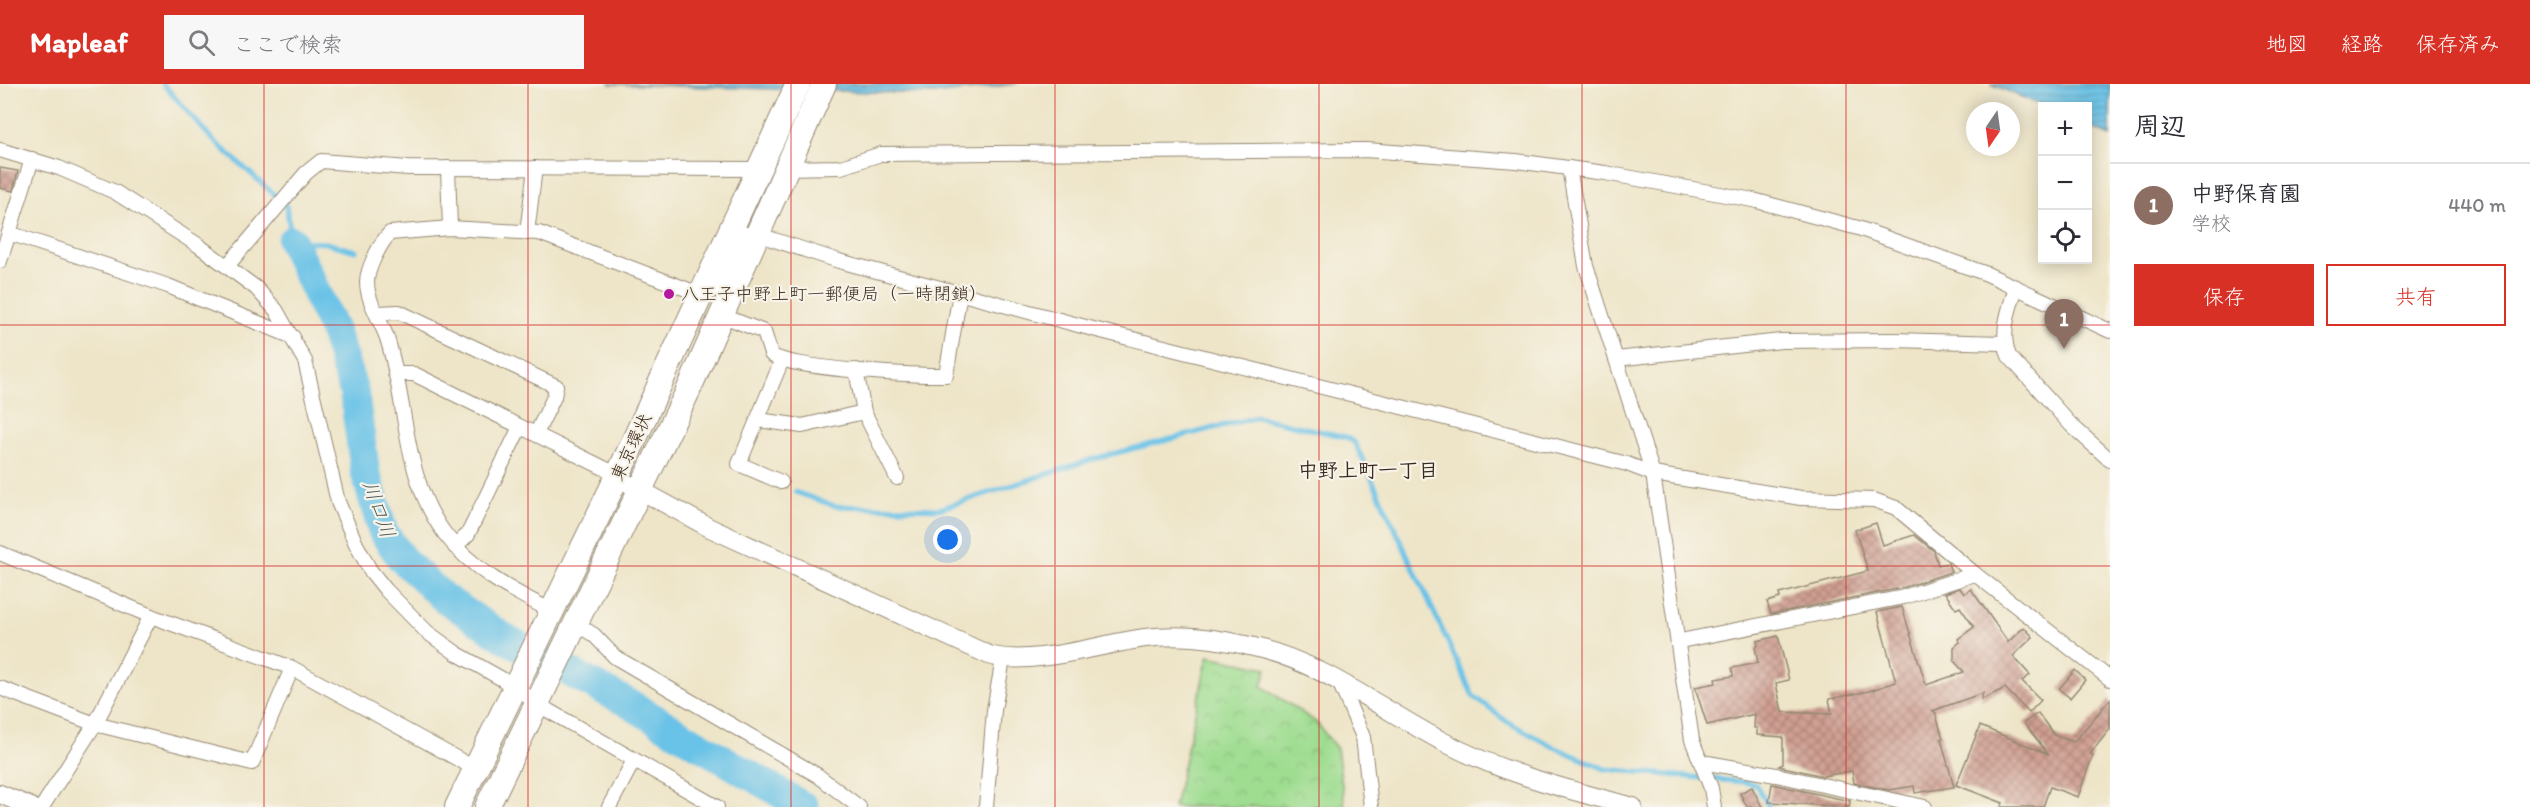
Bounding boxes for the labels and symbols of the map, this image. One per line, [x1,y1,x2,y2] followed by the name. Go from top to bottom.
[1966,102,2020,156] north arrow
[681,283,987,305] place label: 八王子中野上町一郵便局（一時閉鎖）
[662,287,676,301] marker: 八王子中野上町一郵便局（一時閉鎖）
[2044,300,2084,349] pin: 1
[606,410,656,484] street label: 東京環状
[1298,458,1438,482] district label: 中野上町一丁目
[357,477,401,541] water label: 川口川
[933,525,962,554] your location

